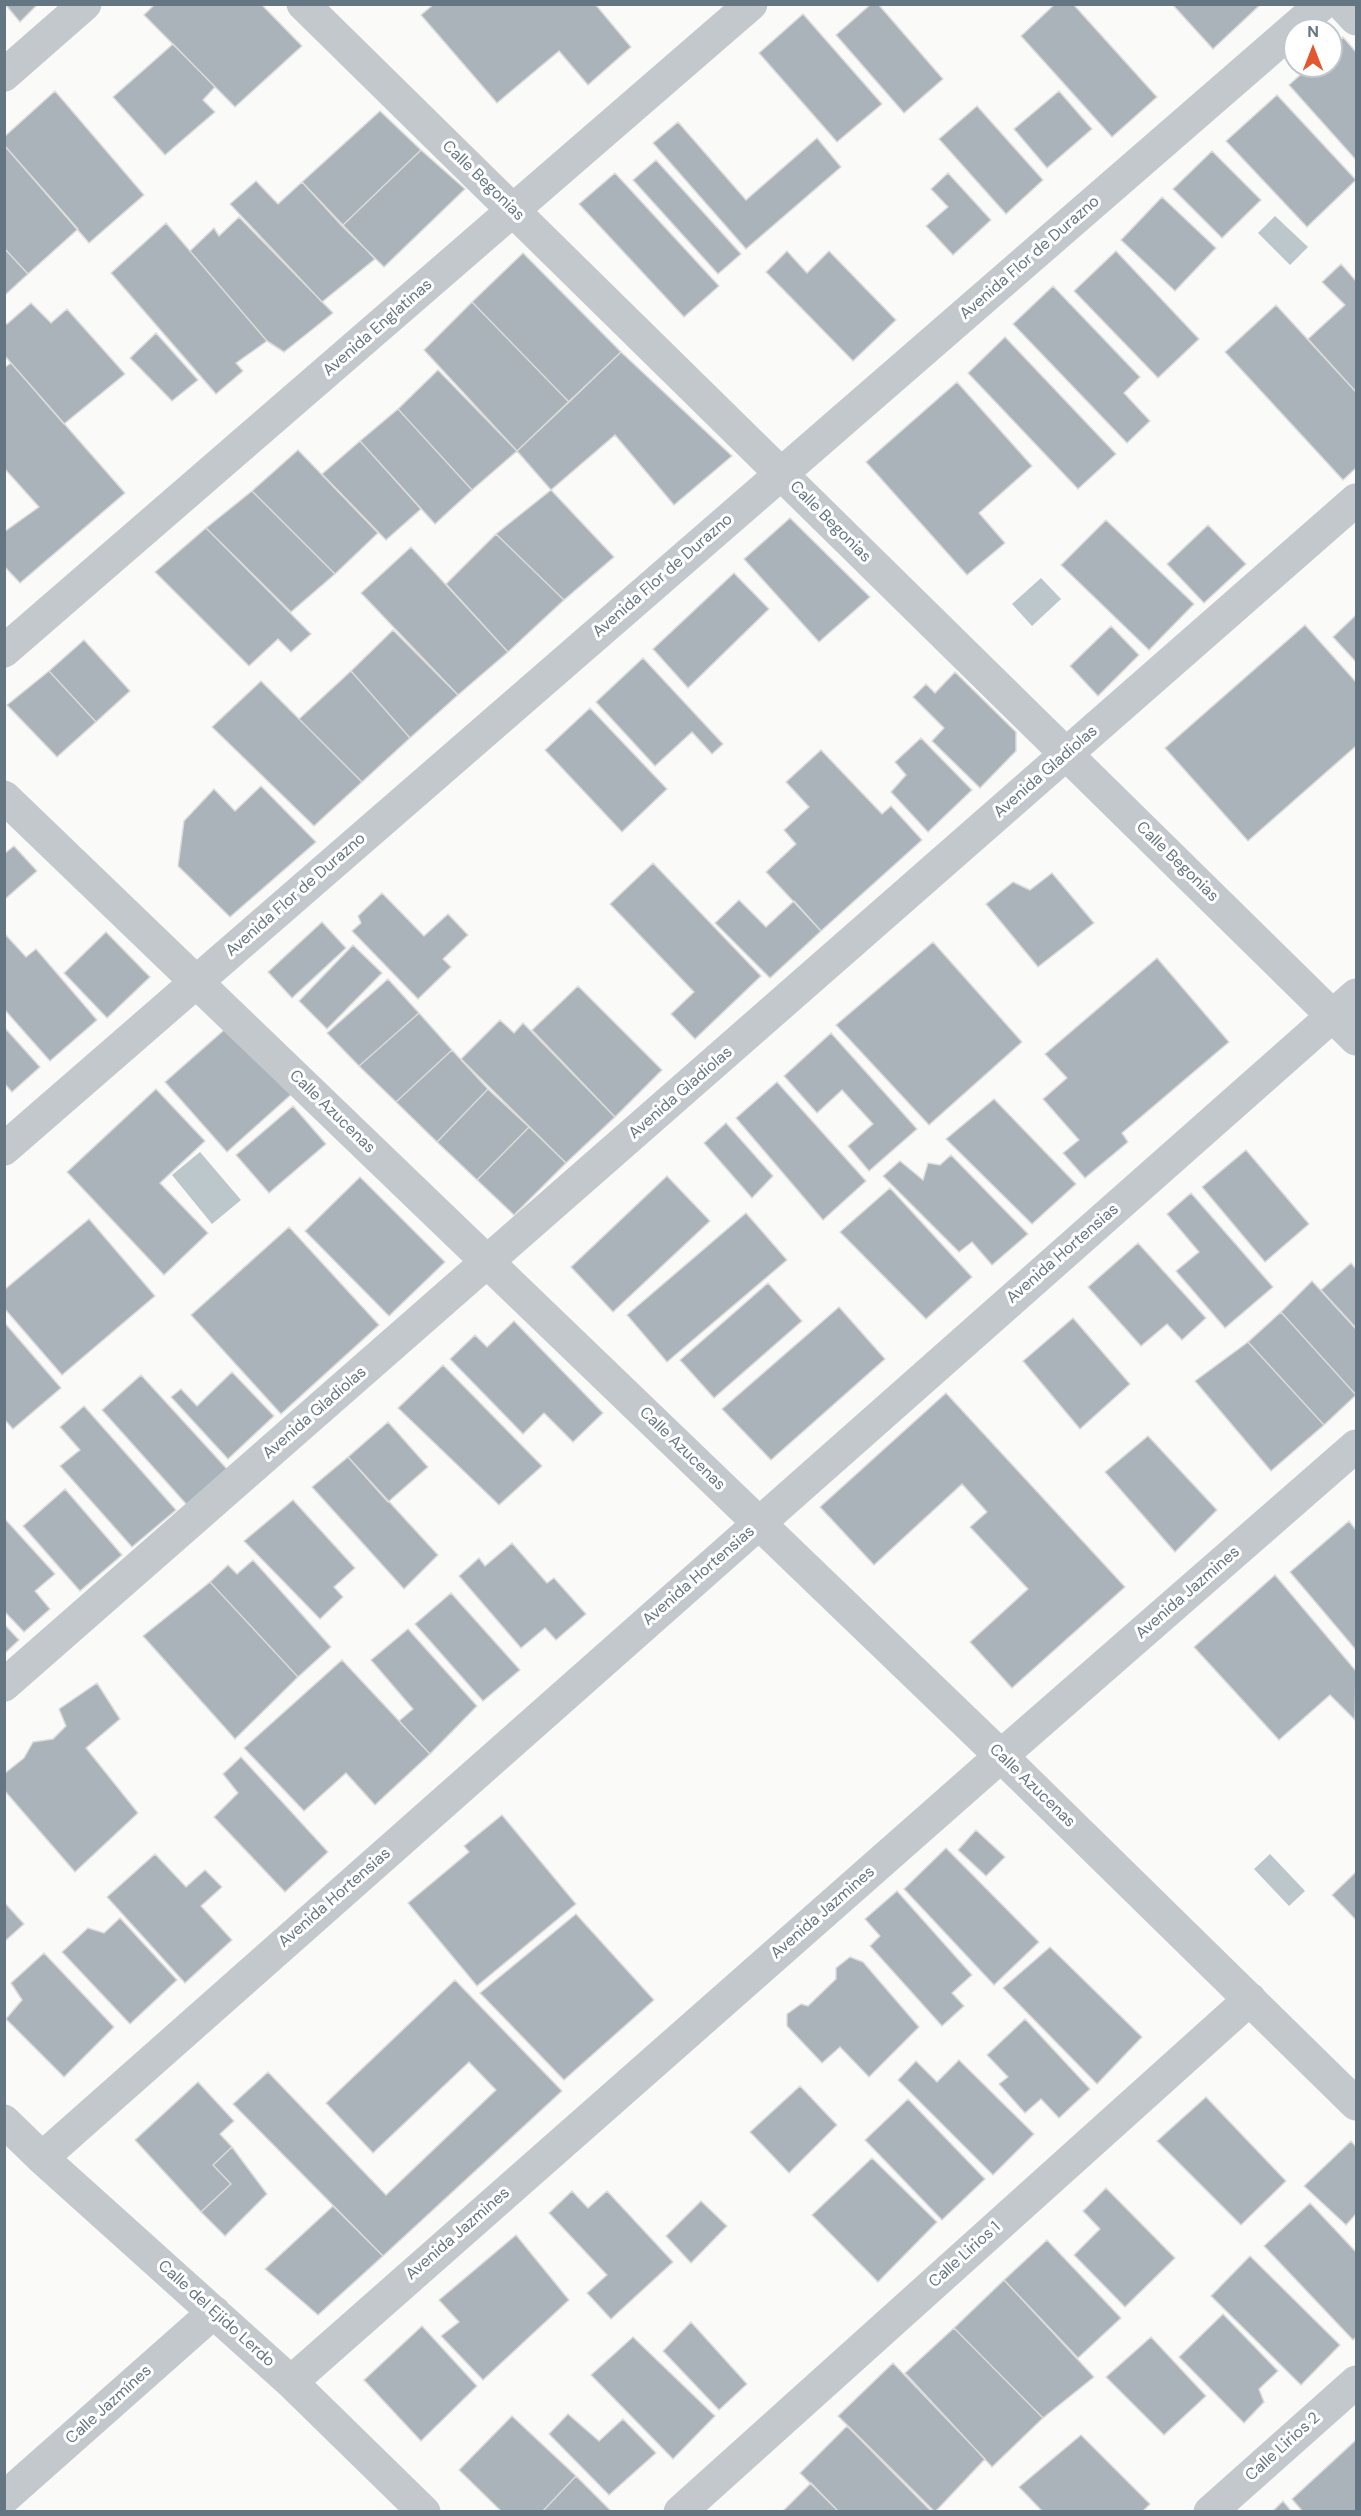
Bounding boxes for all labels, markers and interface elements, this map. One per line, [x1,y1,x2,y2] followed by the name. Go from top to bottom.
[1283,18,1343,78] north arrow
[1307,21,1319,42] text: N
[438,137,528,225] street label: Calle Begonias
[956,192,1104,324] street label: Avenida Flor de Durazno
[320,275,436,381] street label: Avenida Englatinas
[785,477,875,567] street label: Calle Begonias
[589,510,737,642] street label: Avenida Flor de Durazno
[990,722,1102,822] street label: Avenida Gladiolas
[1132,818,1222,906] street label: Calle Begonias
[222,829,370,961] street label: Avenida Flor de Durazno
[625,1043,737,1143] street label: Avenida Gladiolas
[285,1066,379,1158] street label: Calle Azucenas
[1003,1200,1123,1308] street label: Avenida Hortensias
[259,1363,371,1463] street label: Avenida Gladiolas
[635,1403,729,1495] street label: Calle Azucenas
[639,1522,759,1630] street label: Avenida Hortensias
[1132,1543,1244,1643] street label: Avenida Jazmines
[985,1740,1079,1832] street label: Calle Azucenas
[275,1844,395,1952] street label: Avenida Hortensias
[767,1863,879,1963] street label: Avenida Jazmines
[402,2184,514,2284] street label: Avenida Jazmines
[925,2218,1005,2292] street label: Calle Lirios 1
[154,2257,278,2371] street label: Calle del Ejido Lerdo
[62,2361,156,2449] street label: Calle Jazmínes
[1242,2409,1324,2485] street label: Calle Lirios 2

